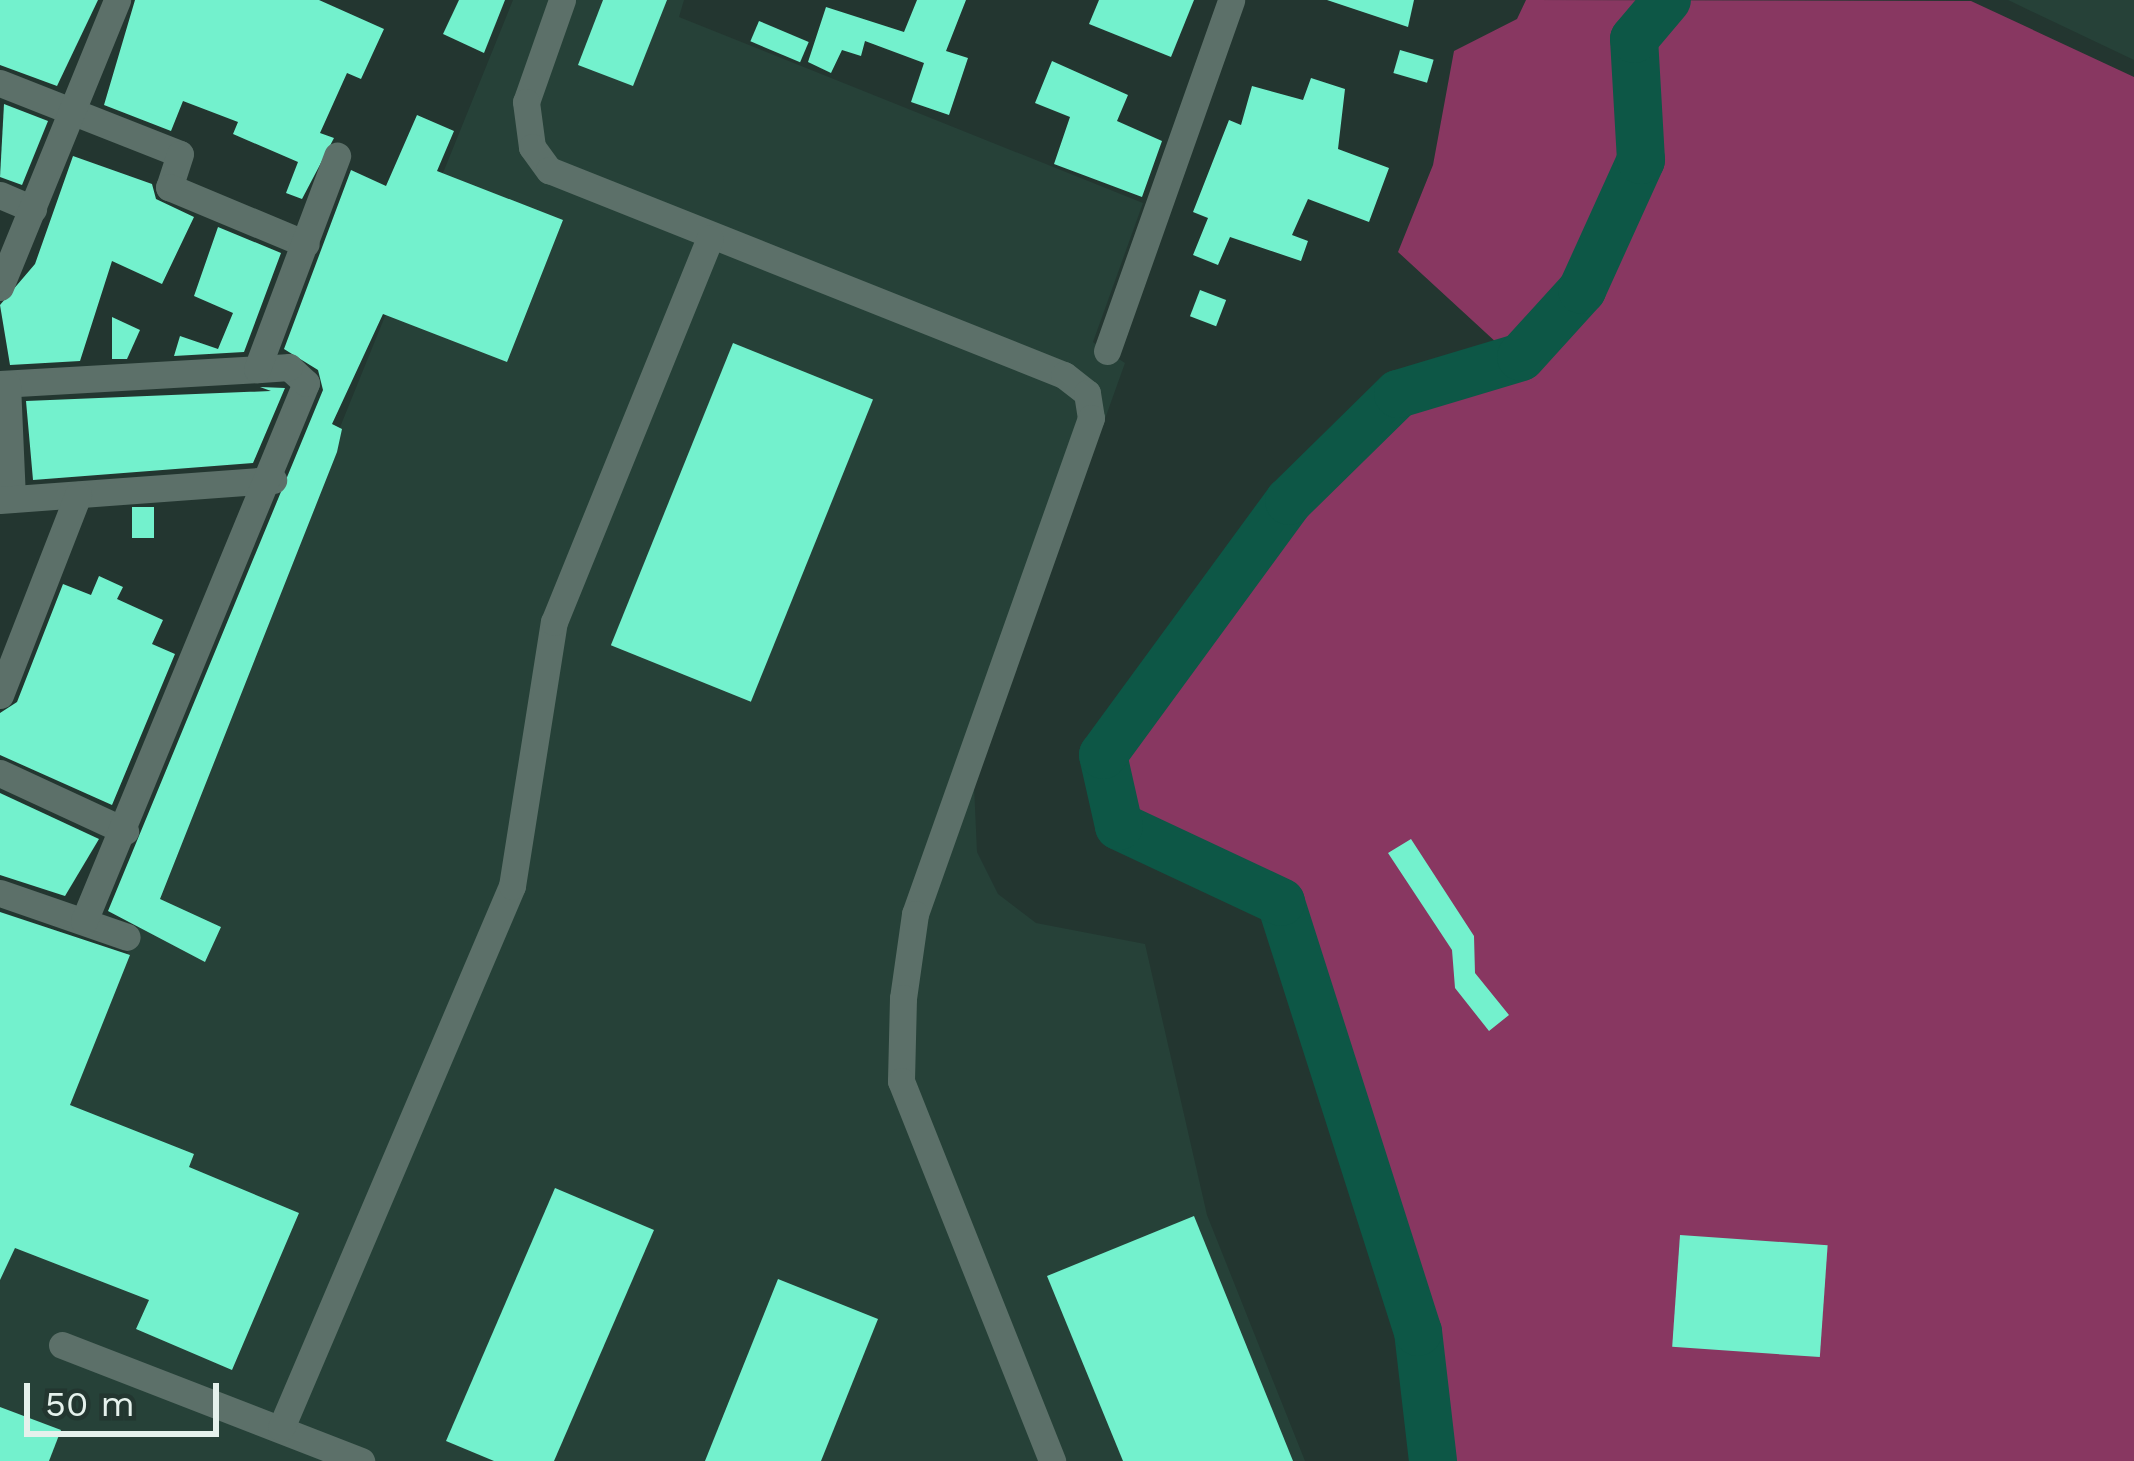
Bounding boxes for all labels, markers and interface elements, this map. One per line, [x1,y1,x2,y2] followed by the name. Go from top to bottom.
[30,1359,225,1433] scale bar
[45,1383,135,1425] text: 50 m

